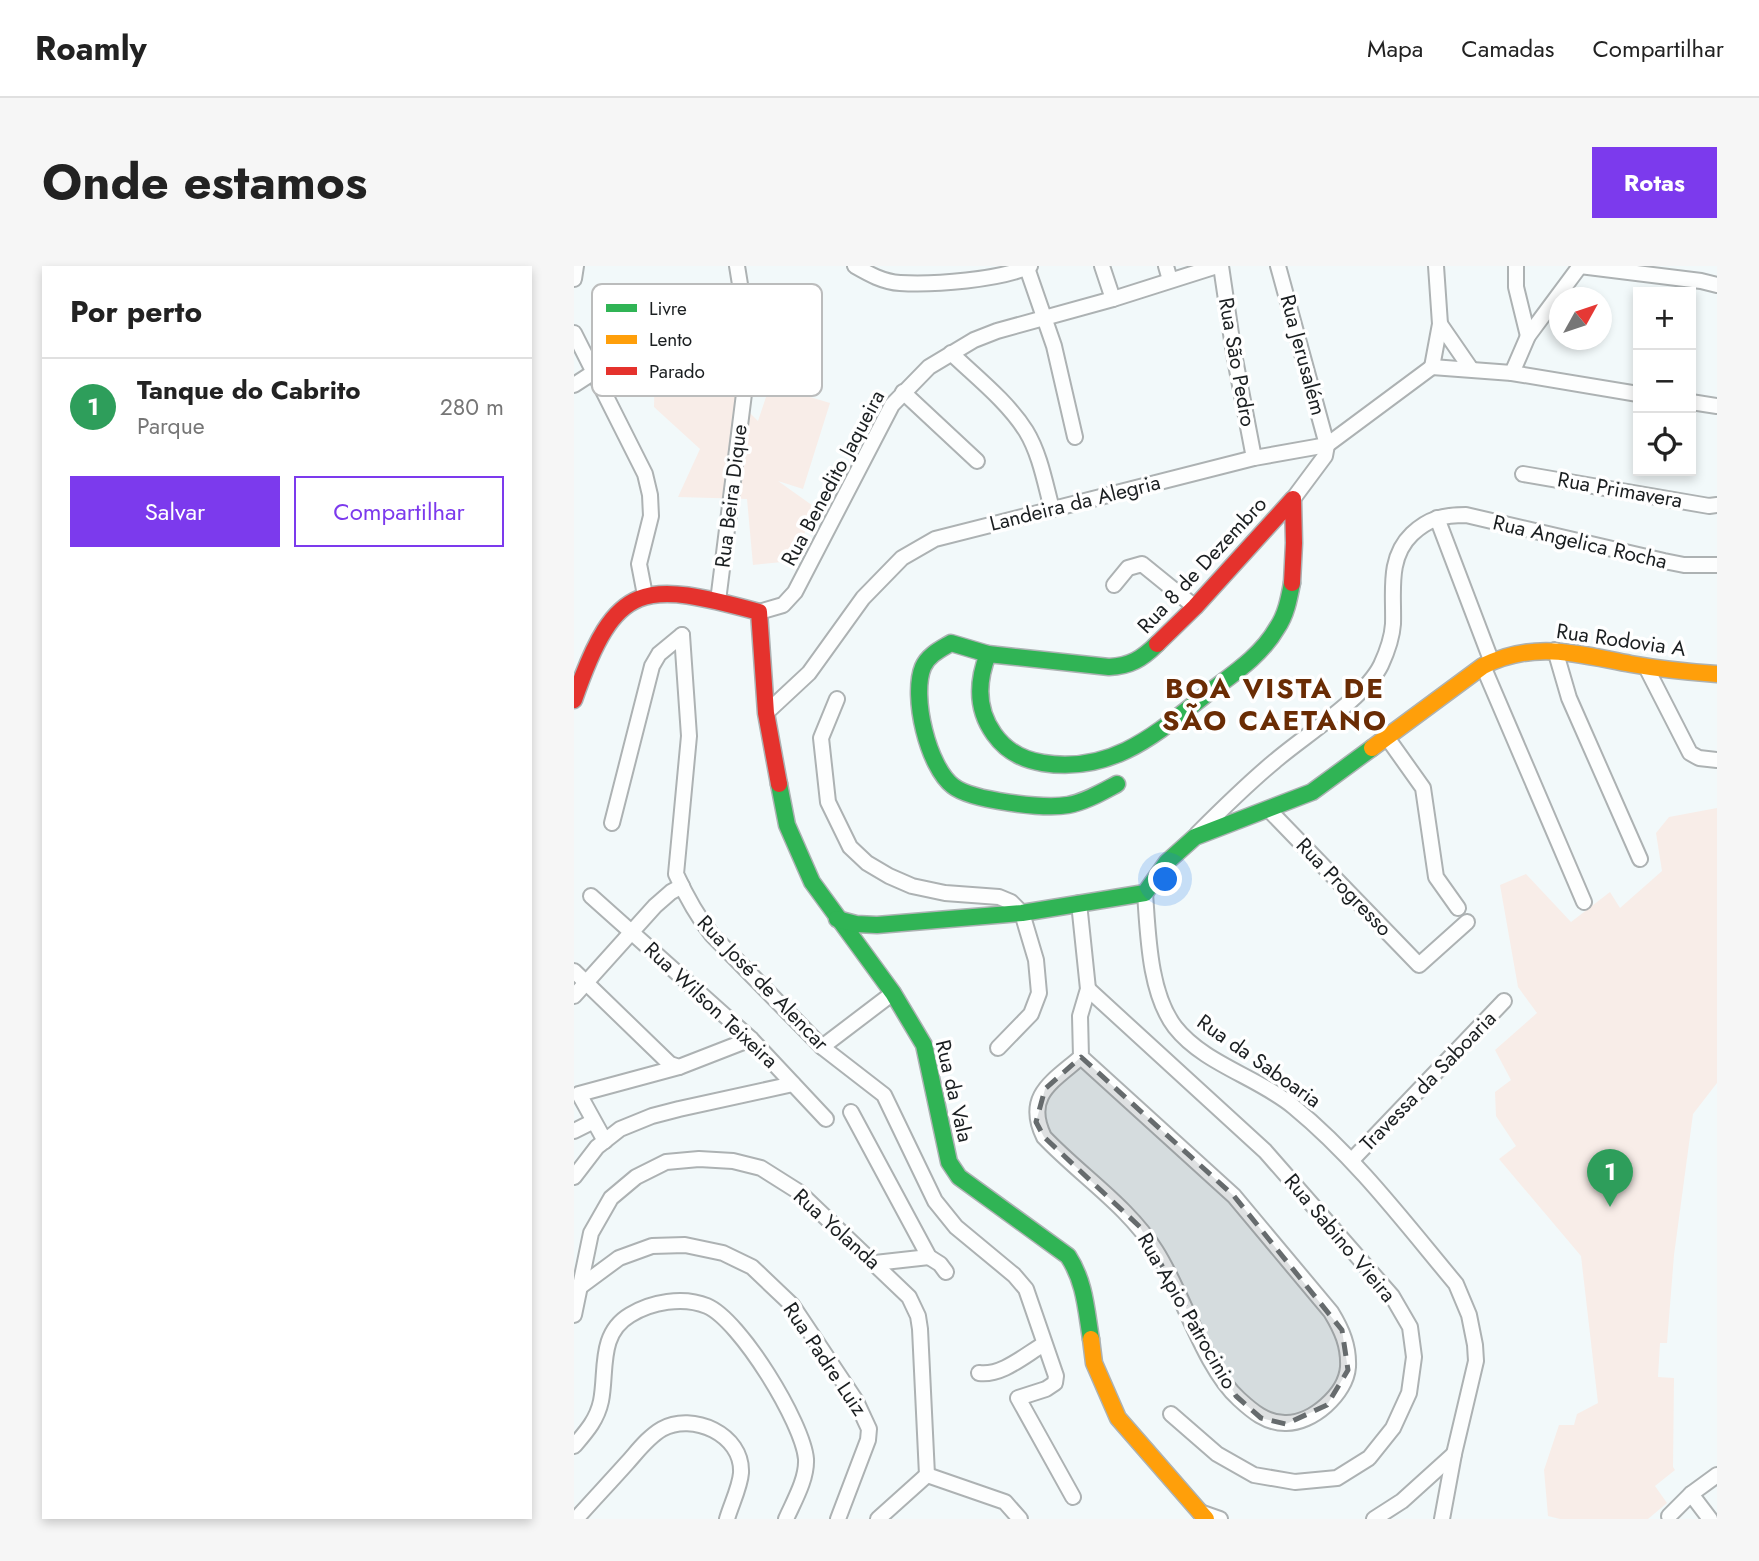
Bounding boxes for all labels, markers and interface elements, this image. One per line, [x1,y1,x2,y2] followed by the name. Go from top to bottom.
[35,25,147,72] text: Roamly
[1367,31,1423,66] text: Mapa
[1461,31,1554,66] text: Camadas
[1592,31,1724,66] text: Compartilhar
[42,147,367,217] text: Onde estamos
[1592,147,1717,218] button: Rotas
[592,284,822,396] legend
[1549,287,1612,350] north arrow
[1633,287,1696,476] map controls
[1633,287,1696,350] button: +
[70,290,202,333] text: Por perto
[1272,291,1334,419] street label: Rua Jerusalém
[649,295,687,322] text: Livre
[1211,295,1263,429] street label: Rua São Pedro
[649,326,692,353] text: Lento
[1633,350,1696,413] button: −
[649,358,705,385] text: Parado
[137,371,361,409] text: Tanque do Cabrito
[774,385,892,571] street label: Rua Benedito Jaqueira
[87,390,99,424] text: 1
[440,390,504,424] text: 280 m
[137,409,205,443] text: Parque
[1633,413,1696,476] button: locate
[707,422,755,569] street label: Rua Beira Dique
[1555,464,1685,516] street label: Rua Primavera
[986,467,1164,539] street label: Landeira da Alegria
[70,476,280,547] button: Salvar
[294,476,504,547] button: Compartilhar
[1130,490,1274,640] street label: Rua 8 de Dezembro
[1490,507,1670,577] street label: Rua Angelica Rocha
[1554,616,1688,664] street label: Rua Rodovia A
[1162,668,1388,741] district label: BOA VISTA DE SÃO CAETANO
[1289,831,1399,943] street label: Rua Progresso
[1148,862,1182,896] your location
[690,908,836,1058] street label: Rua José de Alencar
[637,935,785,1075] street label: Rua Wilson Teixeira
[1353,1004,1503,1158] street label: Travessa da Saboaria
[1191,1007,1327,1115] street label: Rua da Saboaria
[928,1037,980,1145] street label: Rua da Vala
[1587,1149,1633,1207] pin: 1
[1277,1167,1403,1309] street label: Rua Sabino Vieira
[787,1182,887,1276] street label: Rua Yolanda
[1130,1227,1244,1395] street label: Rua Apio Patrocinio
[776,1296,874,1422] street label: Rua Padre Luiz

